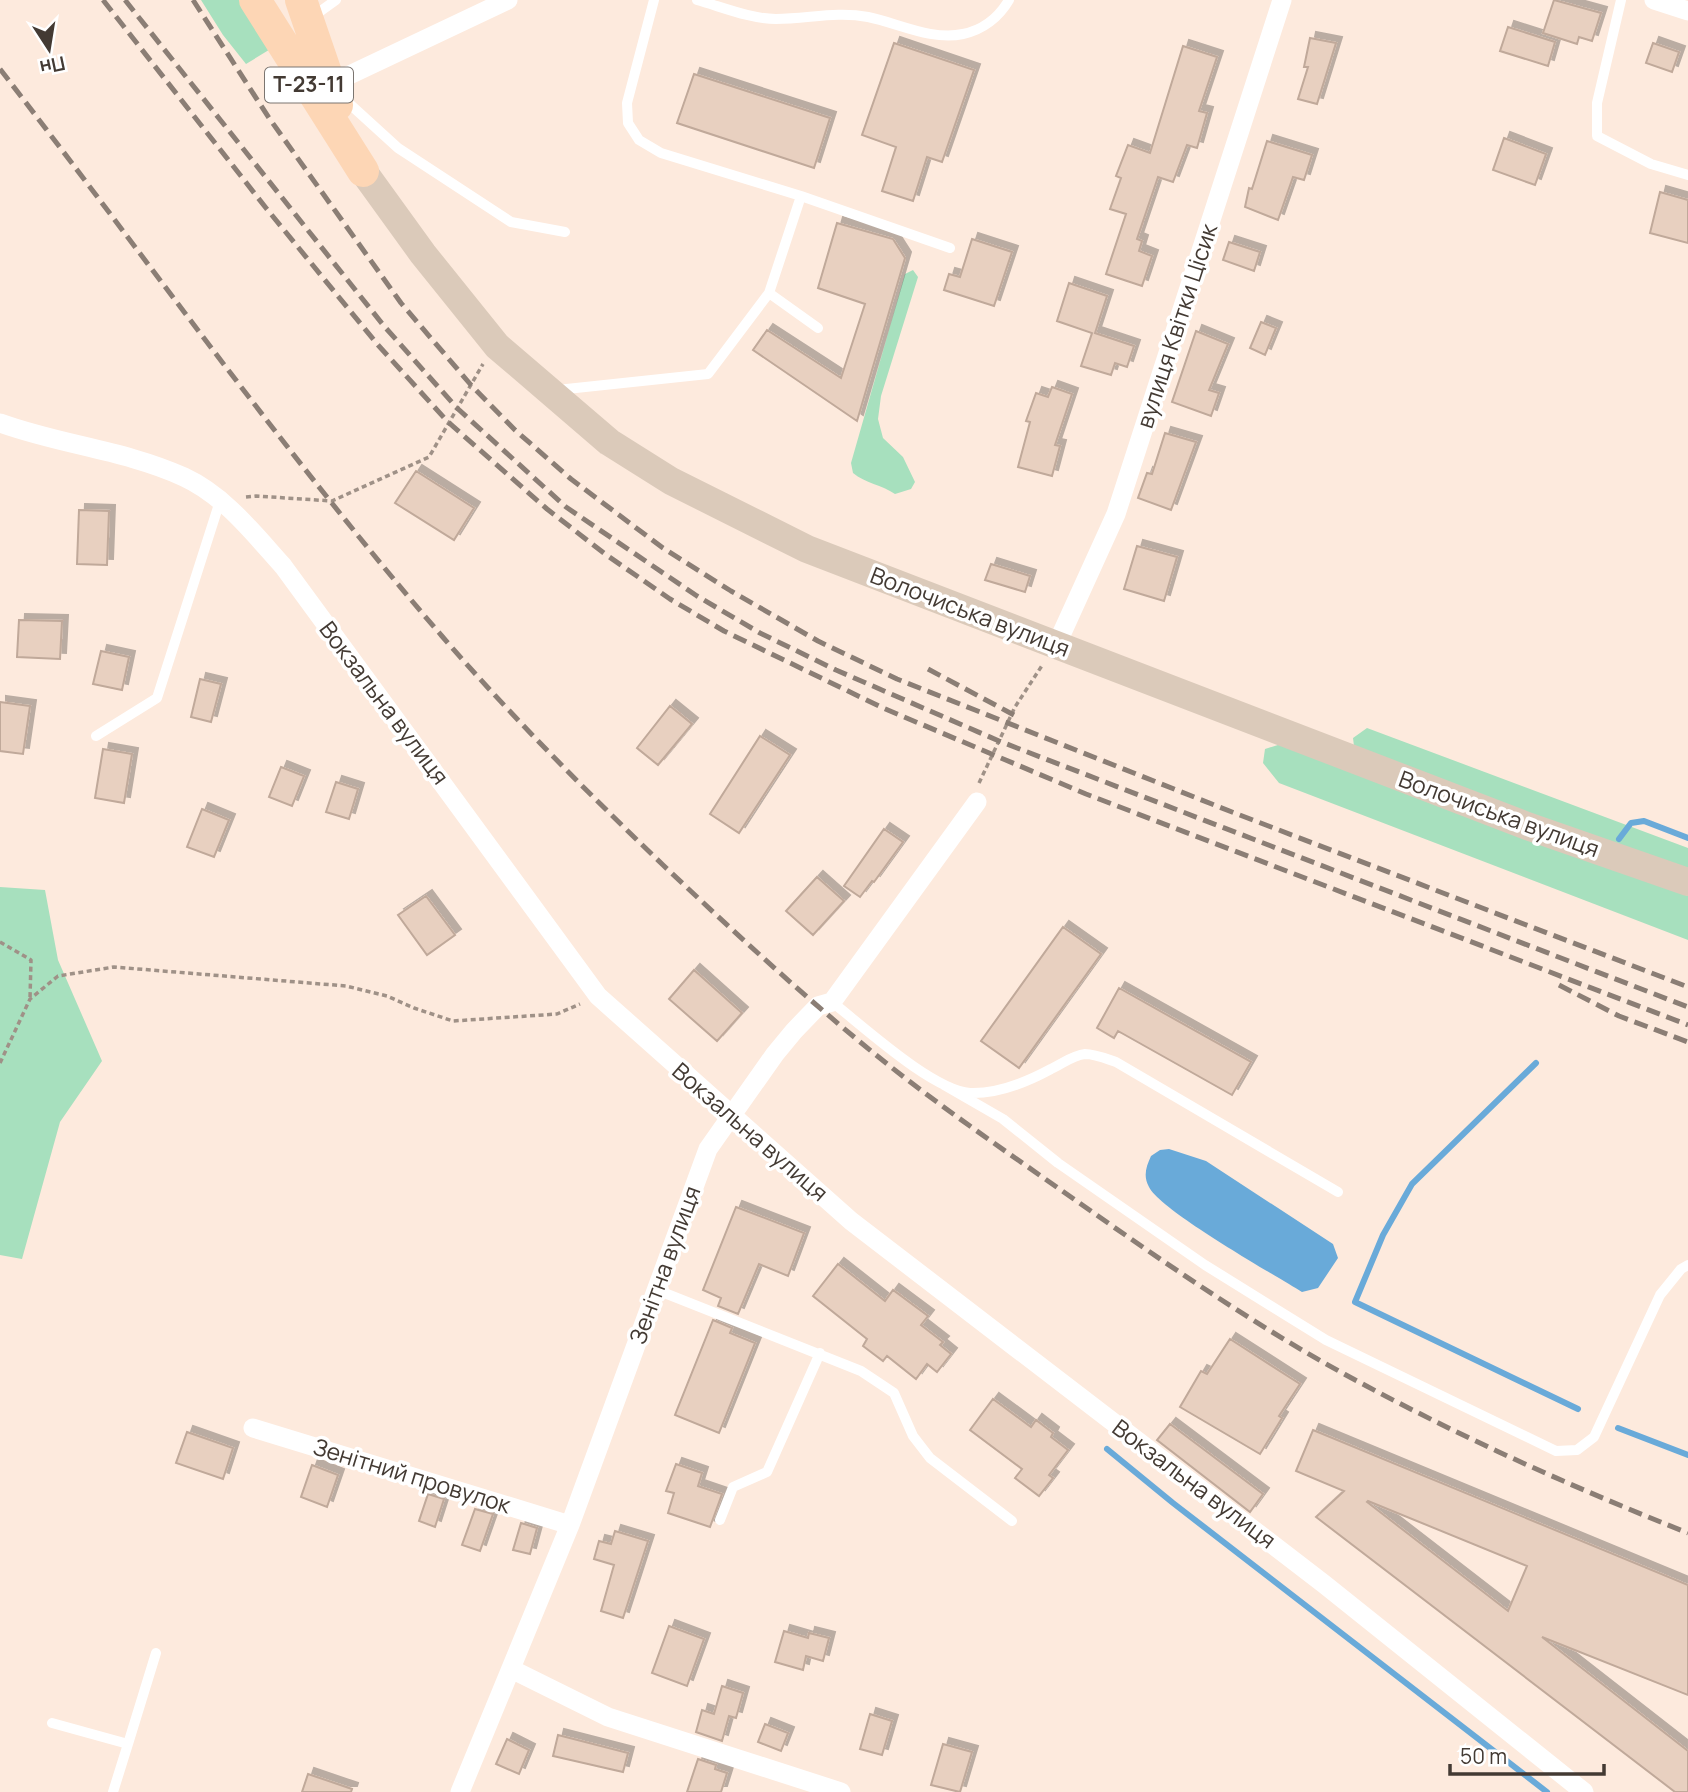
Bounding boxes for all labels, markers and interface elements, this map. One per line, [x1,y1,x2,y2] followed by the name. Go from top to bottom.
[14,14,84,84] north arrow
[37,50,68,81] text: Пн
[265,68,353,102] road number: Т-23-11
[1128,219,1224,432] street label: вулиця Квітки Цісик
[866,558,1075,664] street label: Волочиська вулиця
[313,614,457,791] street label: Вокзальна вулиця
[1395,762,1604,864] street label: Волочиська вулиця
[666,1055,835,1208] street label: Вокзальна вулиця
[621,1181,707,1348] street label: Зенітна вулиця
[1106,1411,1283,1555] street label: Вокзальна вулиця
[310,1430,515,1520] street label: Зенітний провулок
[1450,1732,1604,1776] scale bar
[1460,1742,1507,1770] text: 50 m

